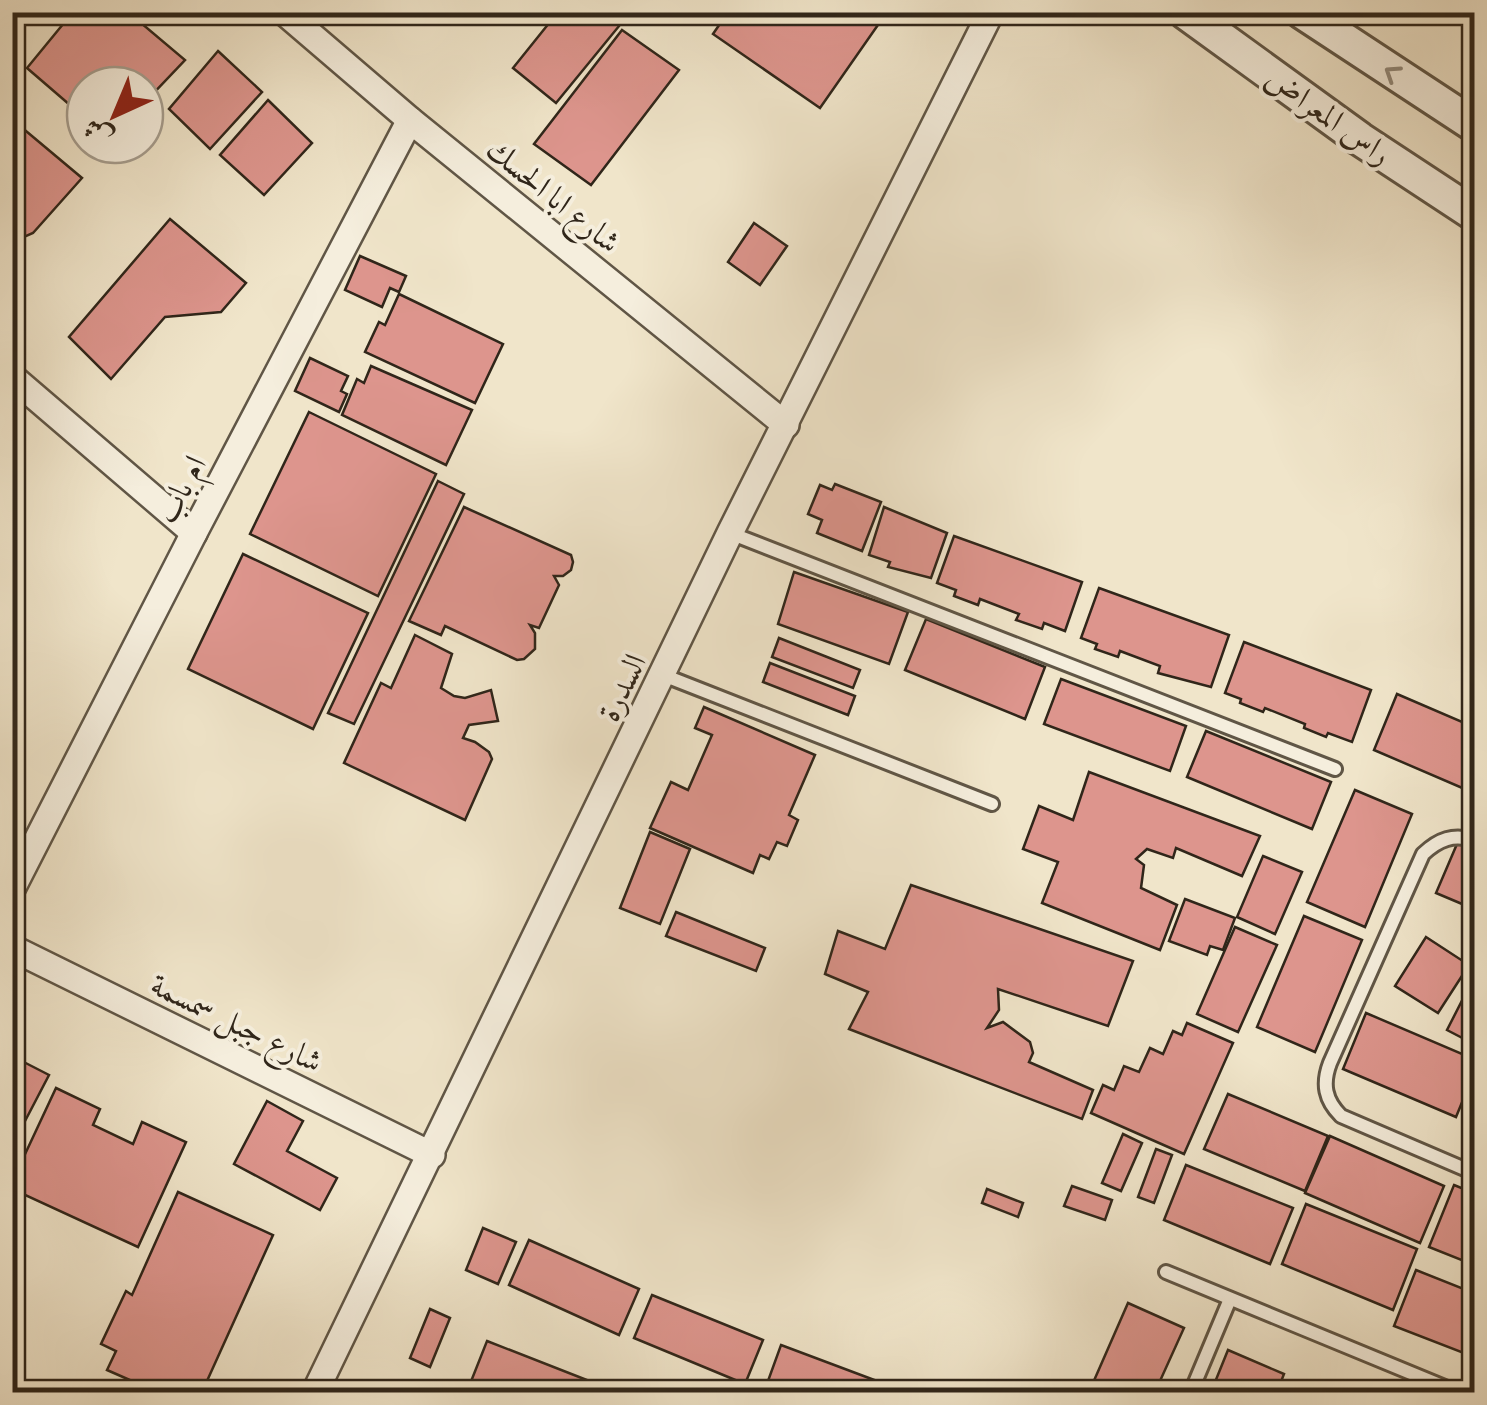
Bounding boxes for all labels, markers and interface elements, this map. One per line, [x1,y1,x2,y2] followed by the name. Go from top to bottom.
[1256,54,1402,176] street label: راس المعراض
[65,65,165,165] north arrow
[1385,66,1403,85] one-way arrow
[73,109,122,158] text: ش
[474,126,632,267] street label: شارع ابا الحسك
[142,446,222,534] street label: ام باب
[584,645,658,729] street label: السدرة
[141,960,331,1088] street label: شارع جبل سمسمة

